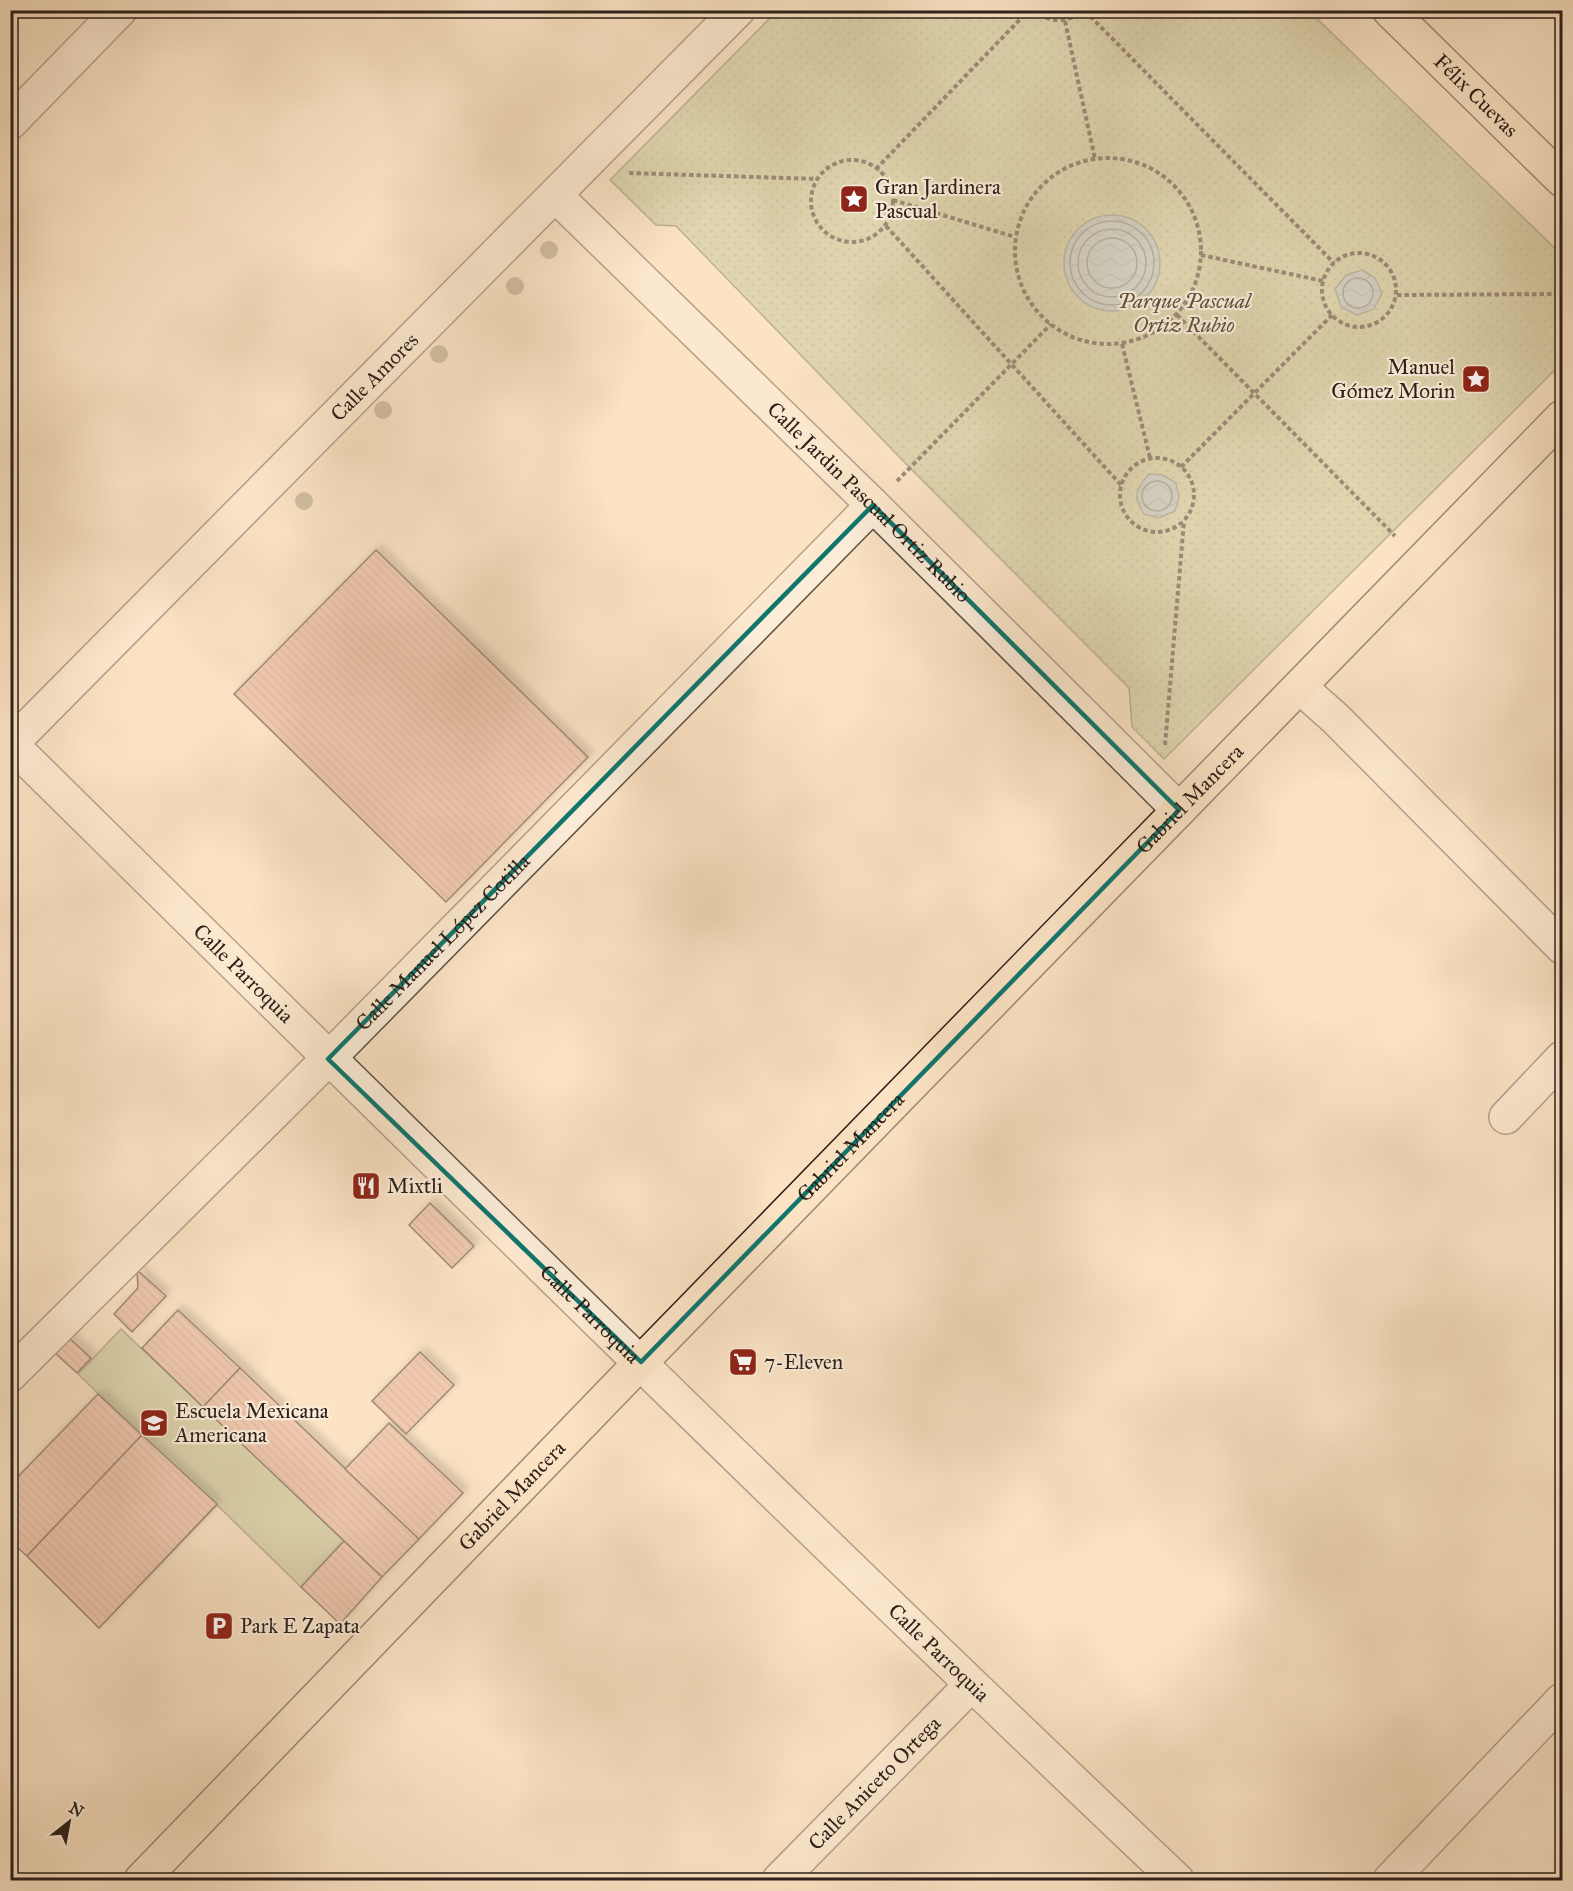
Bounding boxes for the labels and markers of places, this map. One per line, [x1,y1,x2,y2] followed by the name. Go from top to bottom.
[875,174,1001,224] place label: Gran Jardinera Pascual
[838,183,870,215] place icon: Gran Jardinera Pascual
[1331,354,1455,404] place label: Manuel Gómez Morin
[1460,363,1492,395] place icon: Manuel Gómez Morin
[350,1170,382,1202] restaurant icon: Mixtli
[387,1173,443,1199] place label: Mixtli
[727,1346,759,1378] supermarket icon: 7-Eleven
[764,1349,843,1375] place label: 7-Eleven
[174,1398,329,1448] place label: Escuela Mexicana Americana
[138,1407,170,1439] school or university icon: Escuela Mexicana Americana
[203,1610,235,1642] parking icon: Park E Zapata
[240,1613,360,1639] place label: Park E Zapata

